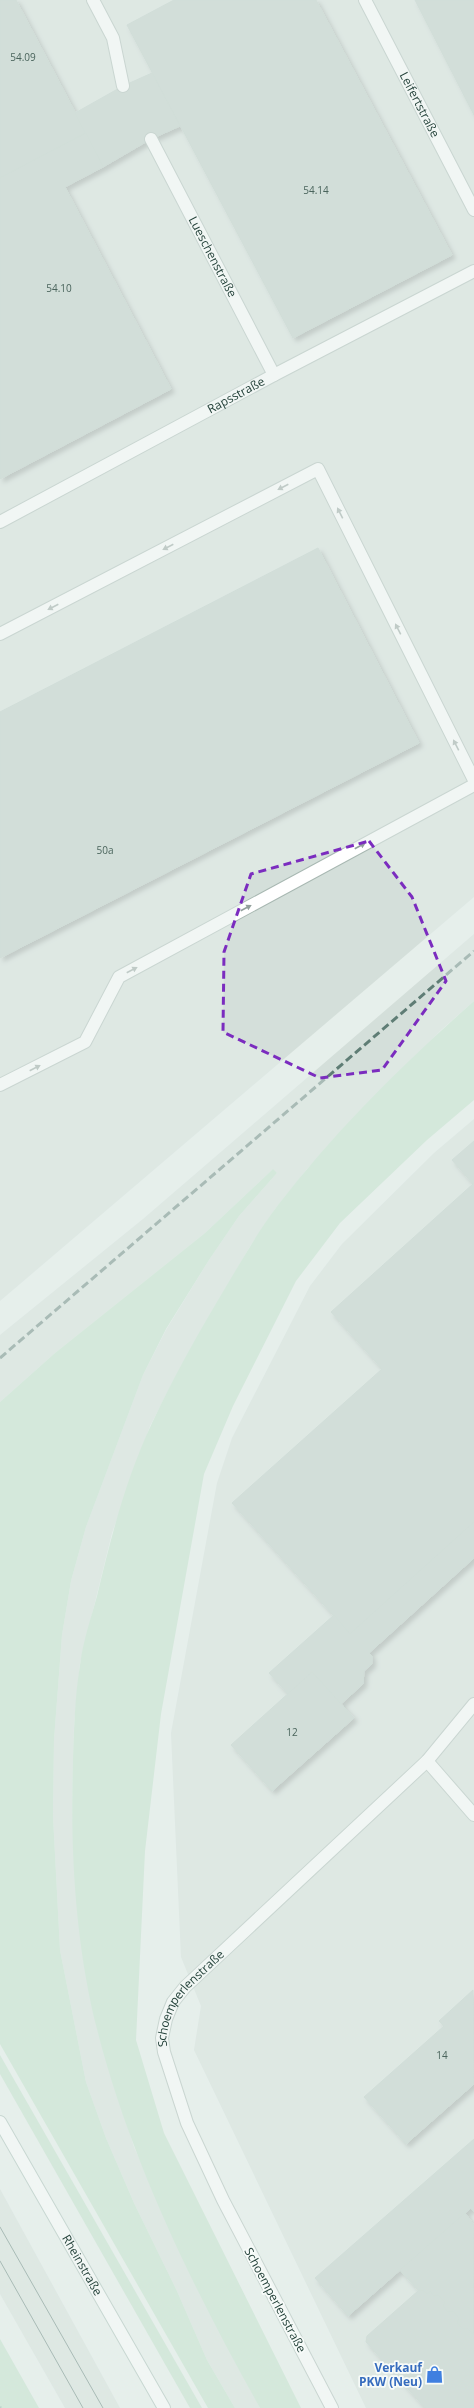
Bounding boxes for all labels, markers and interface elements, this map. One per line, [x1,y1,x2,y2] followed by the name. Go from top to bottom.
[10,50,36,64] house number: 54.09
[396,69,444,141] street label: Leifertstraße
[303,183,329,197] house number: 54.14
[185,213,241,300] street label: Lueschenstraße
[46,281,72,295] house number: 54.10
[204,372,268,417] street label: Rapsstraße
[278,484,289,491] one-way arrow
[337,507,343,518] one-way arrow
[162,544,174,550] one-way arrow
[47,604,58,610] one-way arrow
[395,623,401,635] one-way arrow
[453,739,460,751] one-way arrow
[97,843,114,857] house number: 50a
[355,843,366,850] one-way arrow
[240,905,252,912] one-way arrow
[126,967,138,974] one-way arrow
[29,1064,40,1071] one-way arrow
[286,1725,298,1739] house number: 12
[153,1946,228,2048] street label: Schoemperlenstraße
[436,2048,448,2062] house number: 14
[58,2231,107,2299] street label: Rheinstraße
[241,2244,310,2355] street label: Schoemperlenstraße
[359,2359,423,2390] place label: Verkauf PKW (Neu)
[425,2365,445,2385] shop icon: Verkauf PKW (Neu)

